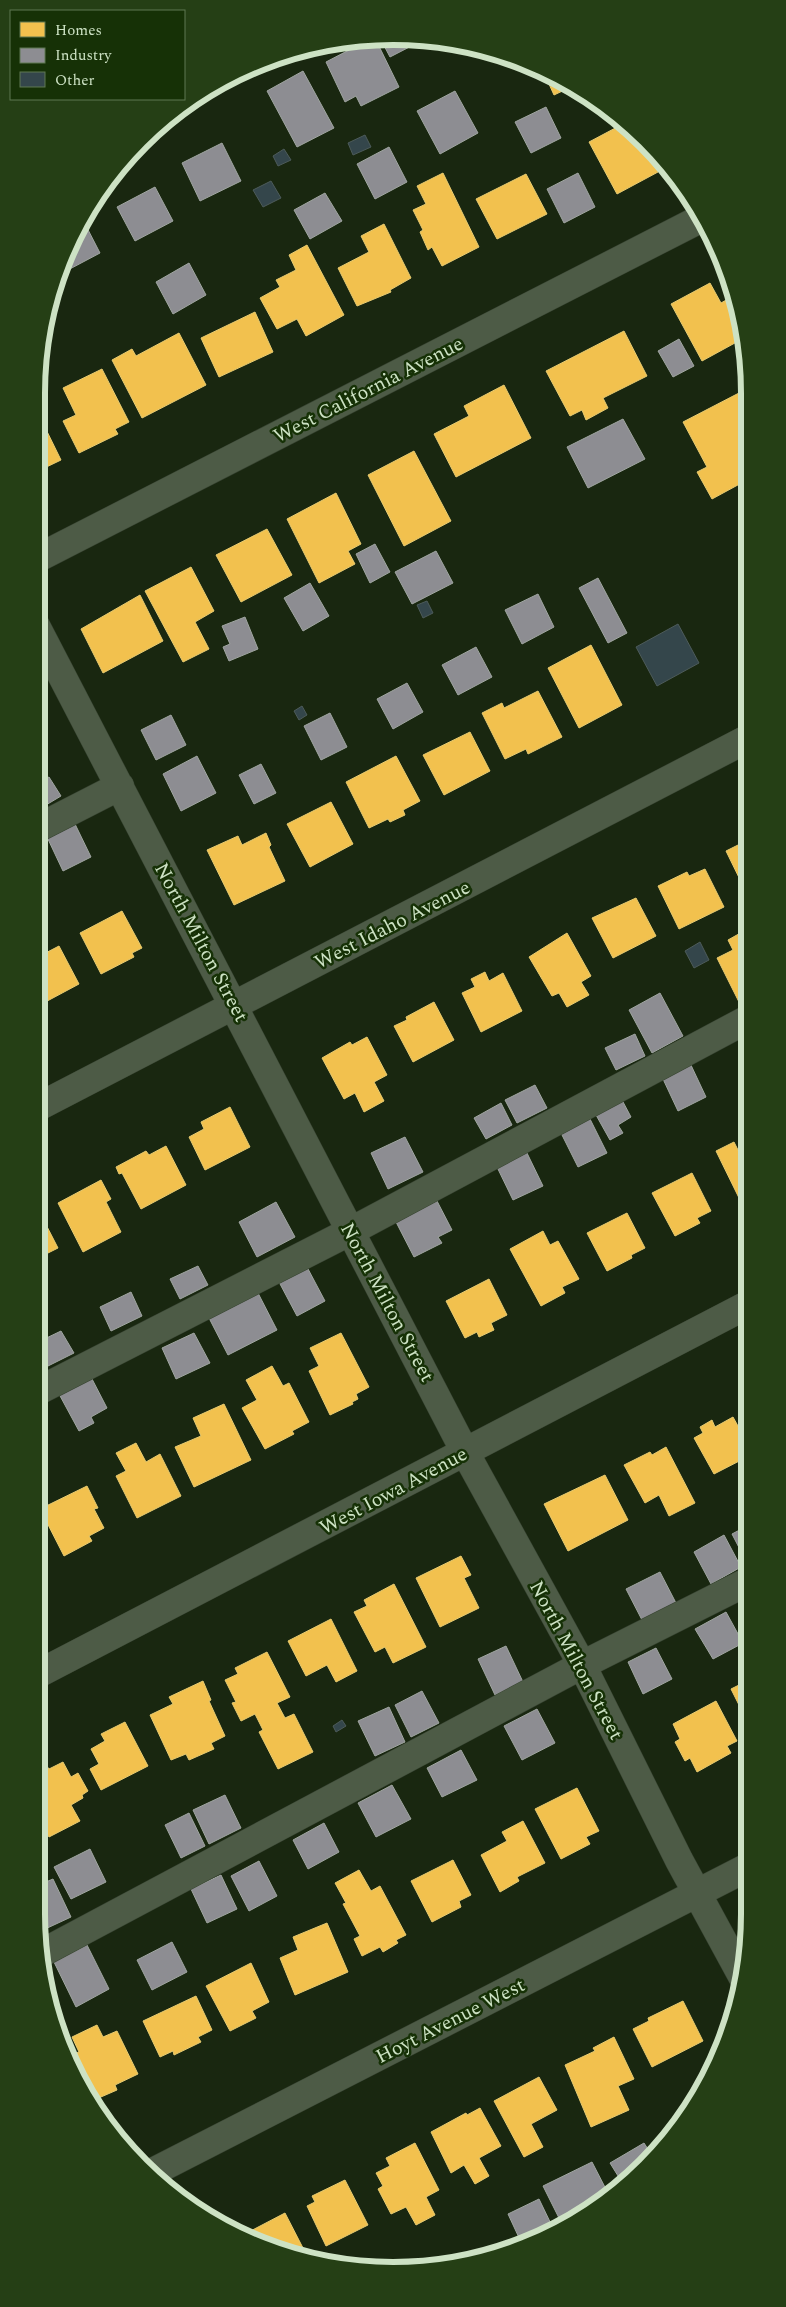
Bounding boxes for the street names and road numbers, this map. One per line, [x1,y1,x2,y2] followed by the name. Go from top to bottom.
[268,329,469,451] street label: West California Avenue
[146,857,256,1028] street label: North Milton Street
[309,873,476,977] street label: West Idaho Avenue
[332,1217,442,1388] street label: North Milton Street
[314,1439,473,1543] street label: West Iowa Avenue
[521,1575,631,1746] street label: North Milton Street
[371,1970,530,2072] street label: Hoyt Avenue West

